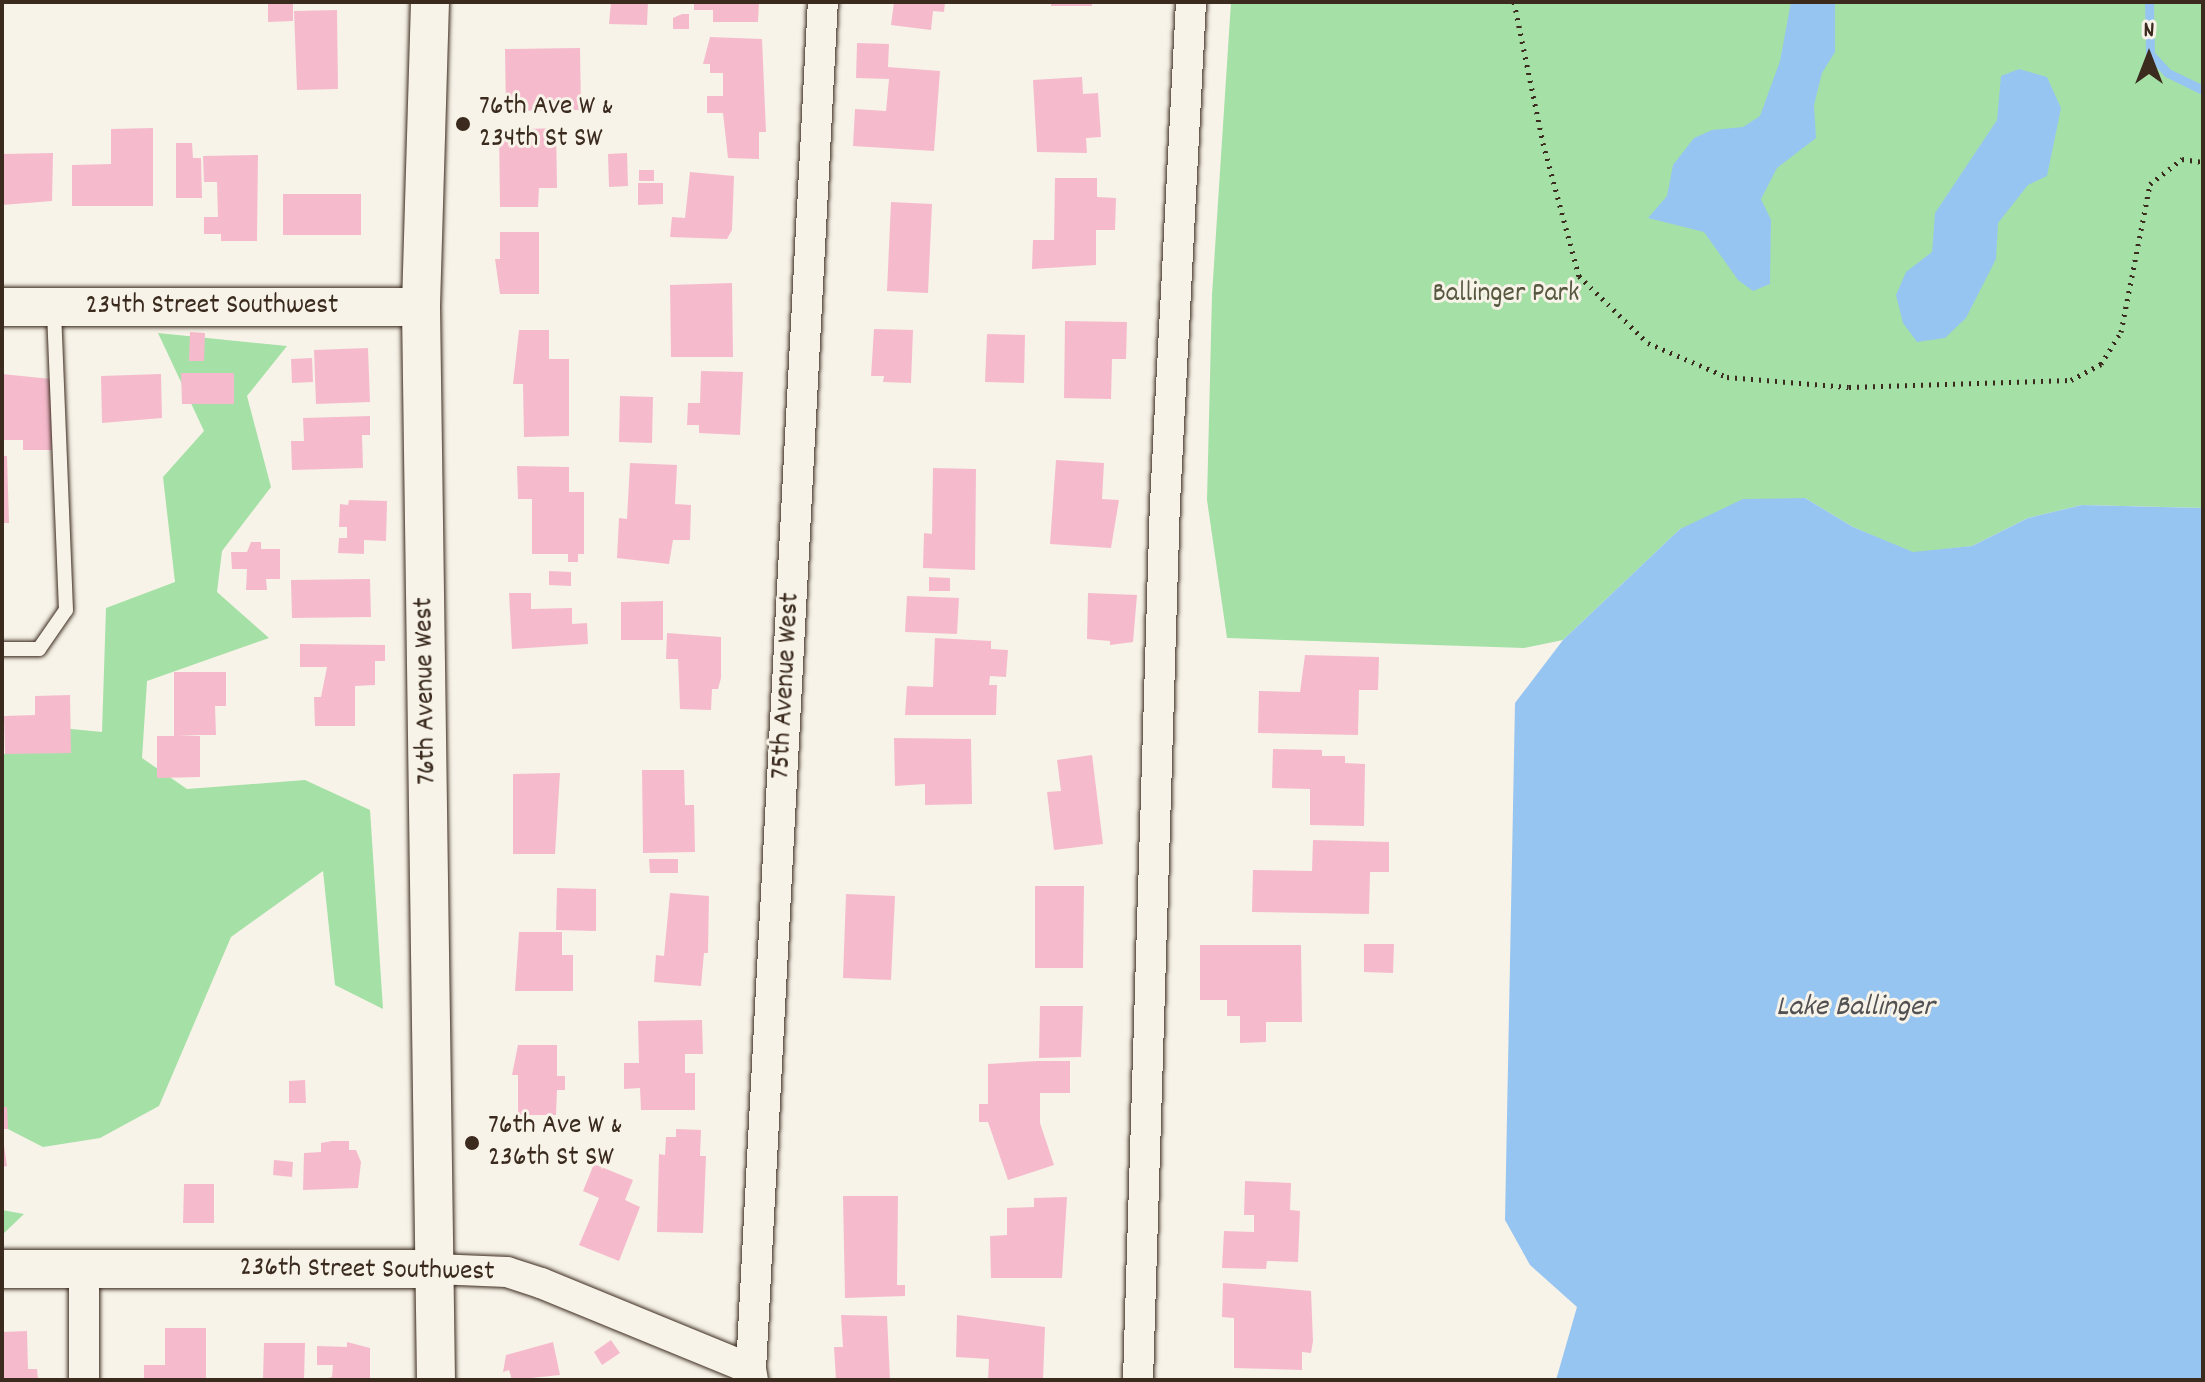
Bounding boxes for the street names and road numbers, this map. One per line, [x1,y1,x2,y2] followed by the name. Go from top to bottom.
[86,290,338,324] street label: 234th Street Southwest
[765,592,809,780] street label: 75th Avenue West
[409,597,445,785] street label: 76th Avenue West
[239,1252,495,1290] street label: 236th Street Southwest

